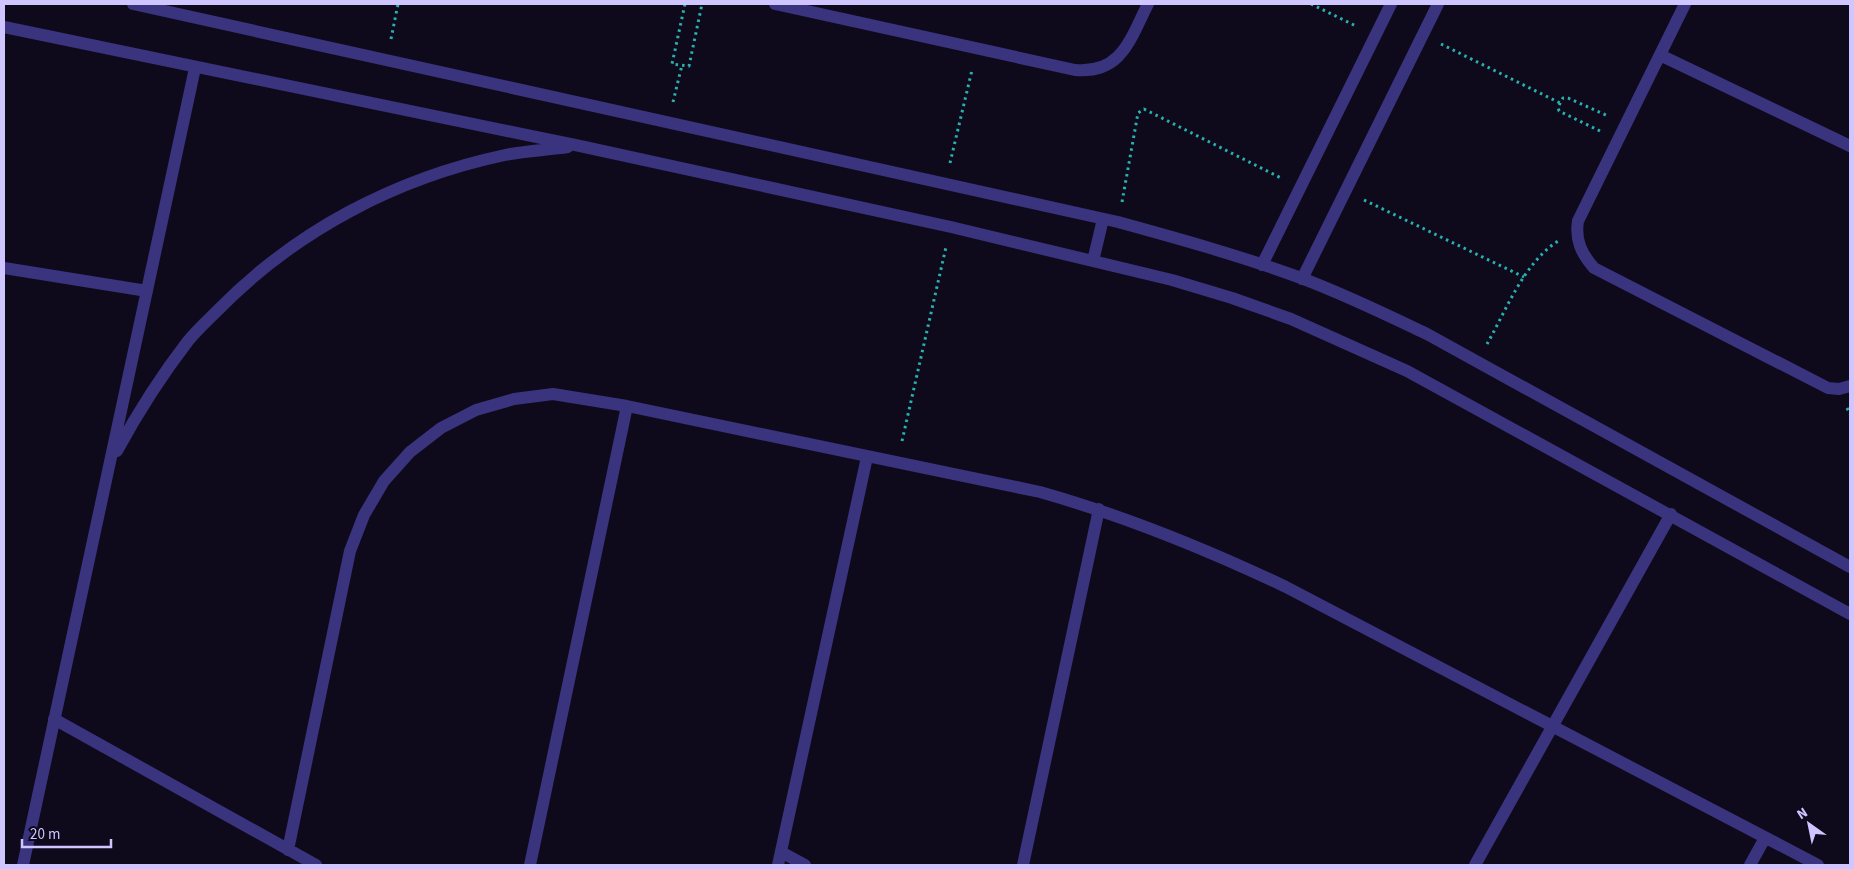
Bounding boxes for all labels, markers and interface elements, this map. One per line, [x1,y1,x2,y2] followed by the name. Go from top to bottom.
[1784,799,1834,849] north arrow
[1793,803,1812,825] text: N
[22,816,111,848] scale bar
[30,824,60,845] text: 20 m

